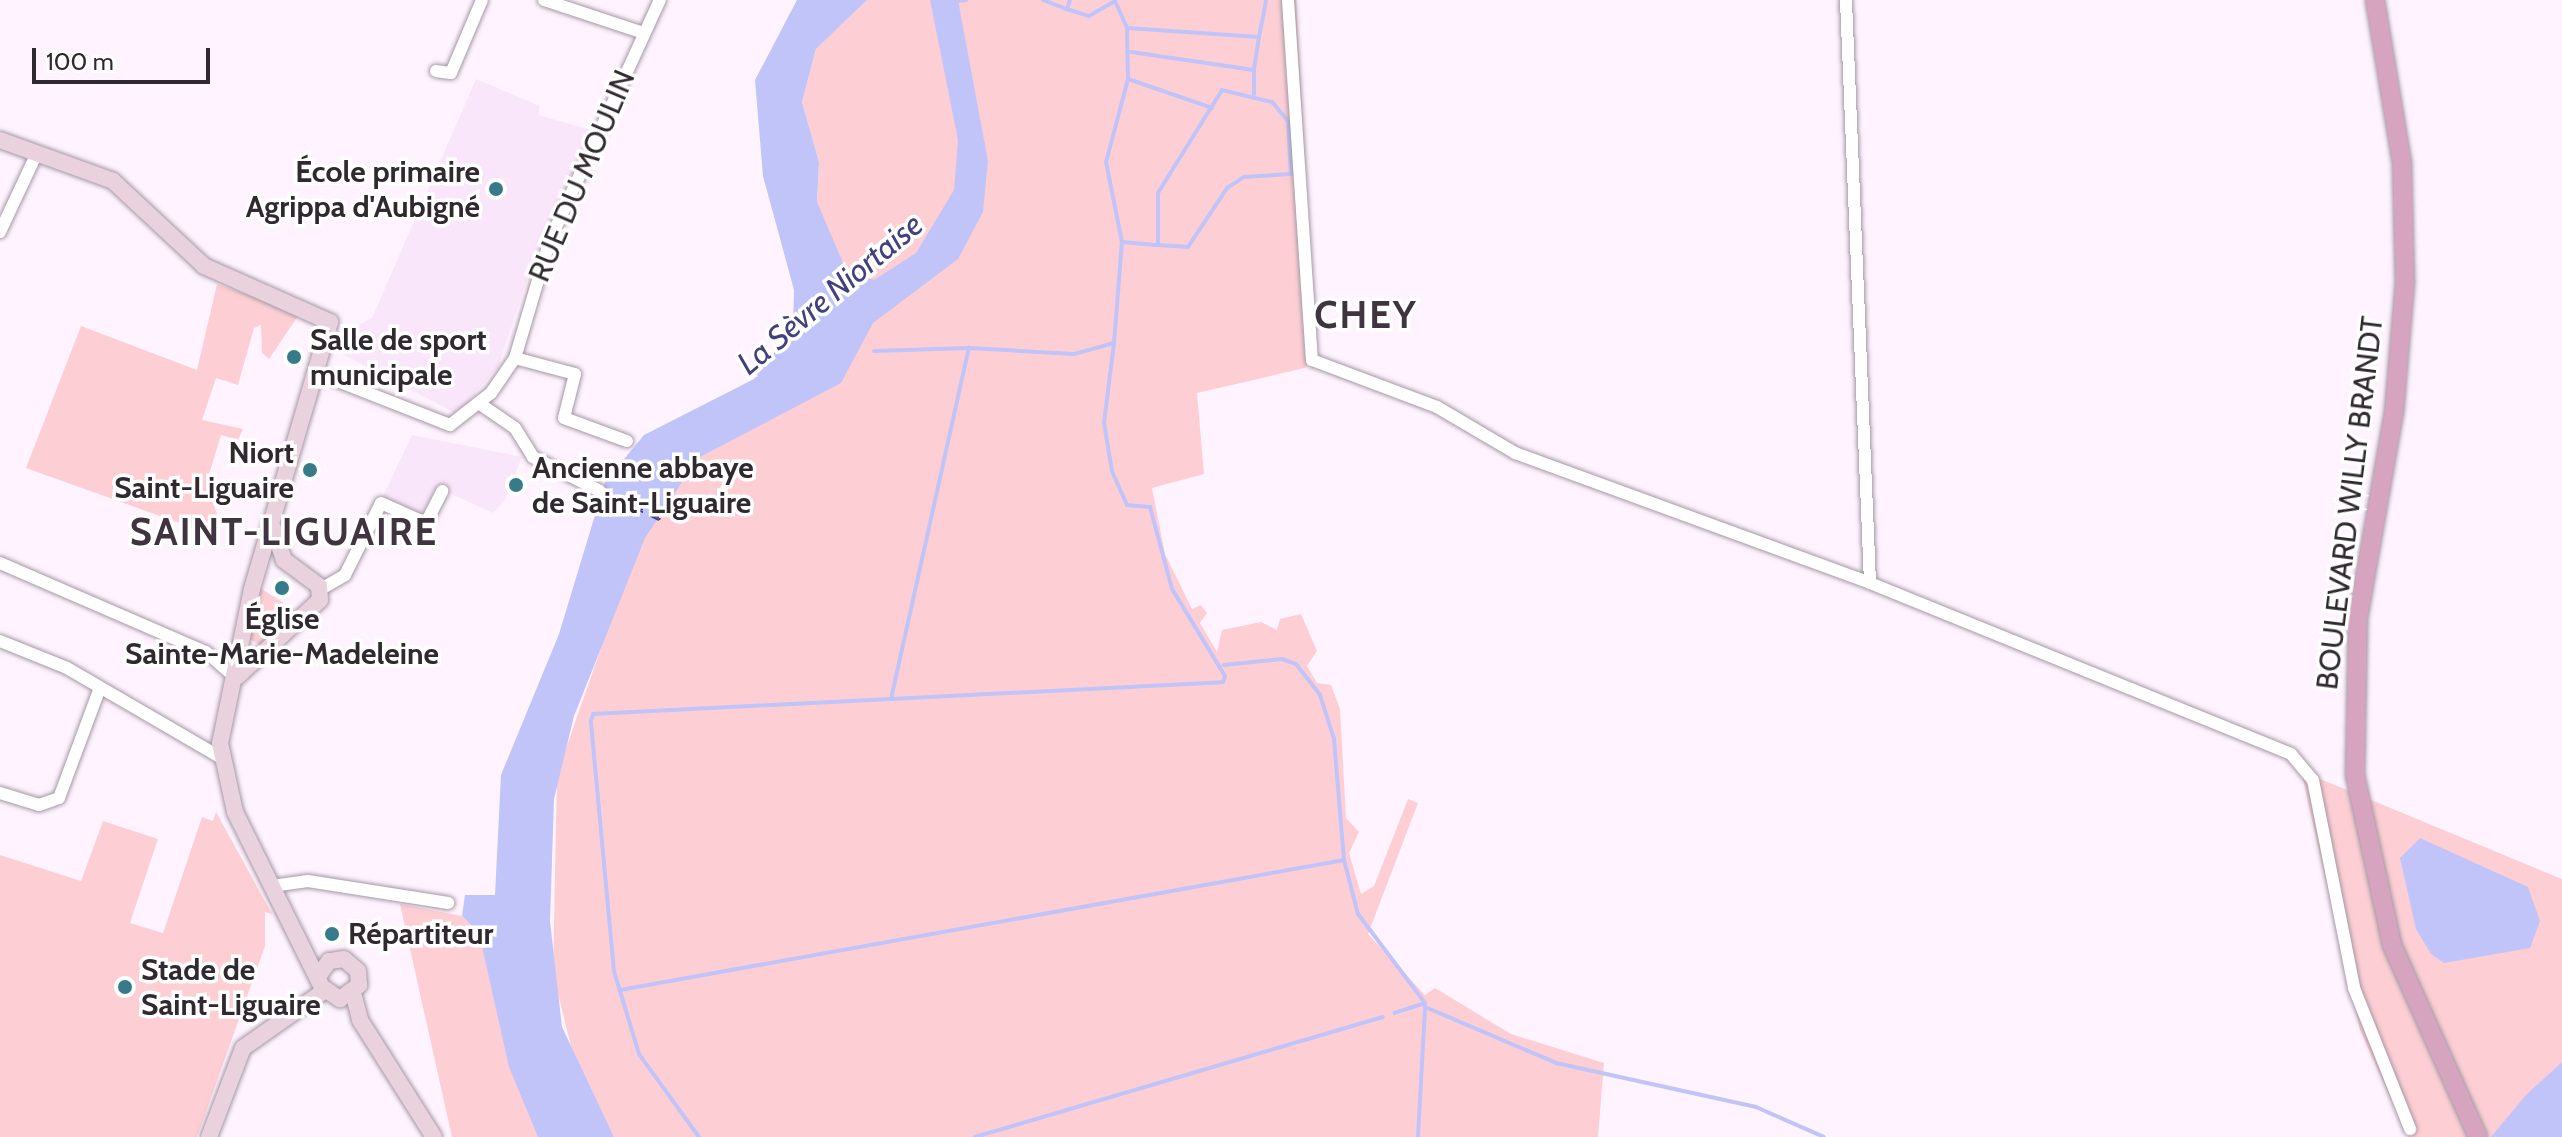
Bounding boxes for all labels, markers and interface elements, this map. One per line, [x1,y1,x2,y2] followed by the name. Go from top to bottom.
[36,32,214,82] scale bar
[46,47,114,76] text: 100 m
[521,65,643,287] street label: RUE DU MOULIN
[246,154,480,224] place label: École primaire Agrippa d'Aubigné
[487,180,505,198] marker: École primaire Agrippa d'Aubigné
[730,205,930,383] water label: La Sèvre Niortaise
[1314,292,1418,338] district label: CHEY
[2309,314,2391,692] street label: BOULEVARD WILLY BRANDT
[310,322,487,392] place label: Salle de sport municipale
[285,348,303,366] marker: Salle de sport municipale
[114,435,294,506] place label: Niort Saint-Liguaire
[532,450,754,520] place label: Ancienne abbaye de Saint-Liguaire
[301,461,319,479] marker: Niort Saint-Liguaire
[507,476,525,494] marker: Ancienne abbaye de Saint-Liguaire
[130,509,438,555] district label: SAINT-LIGUAIRE
[273,579,291,597] marker: Église Sainte-Marie-Madeleine
[125,601,439,672] place label: Église Sainte-Marie-Madeleine
[348,916,493,952] place label: Répartiteur
[323,925,341,943] marker: Répartiteur
[141,952,321,1022] place label: Stade de Saint-Liguaire
[116,978,134,996] marker: Stade de Saint-Liguaire

